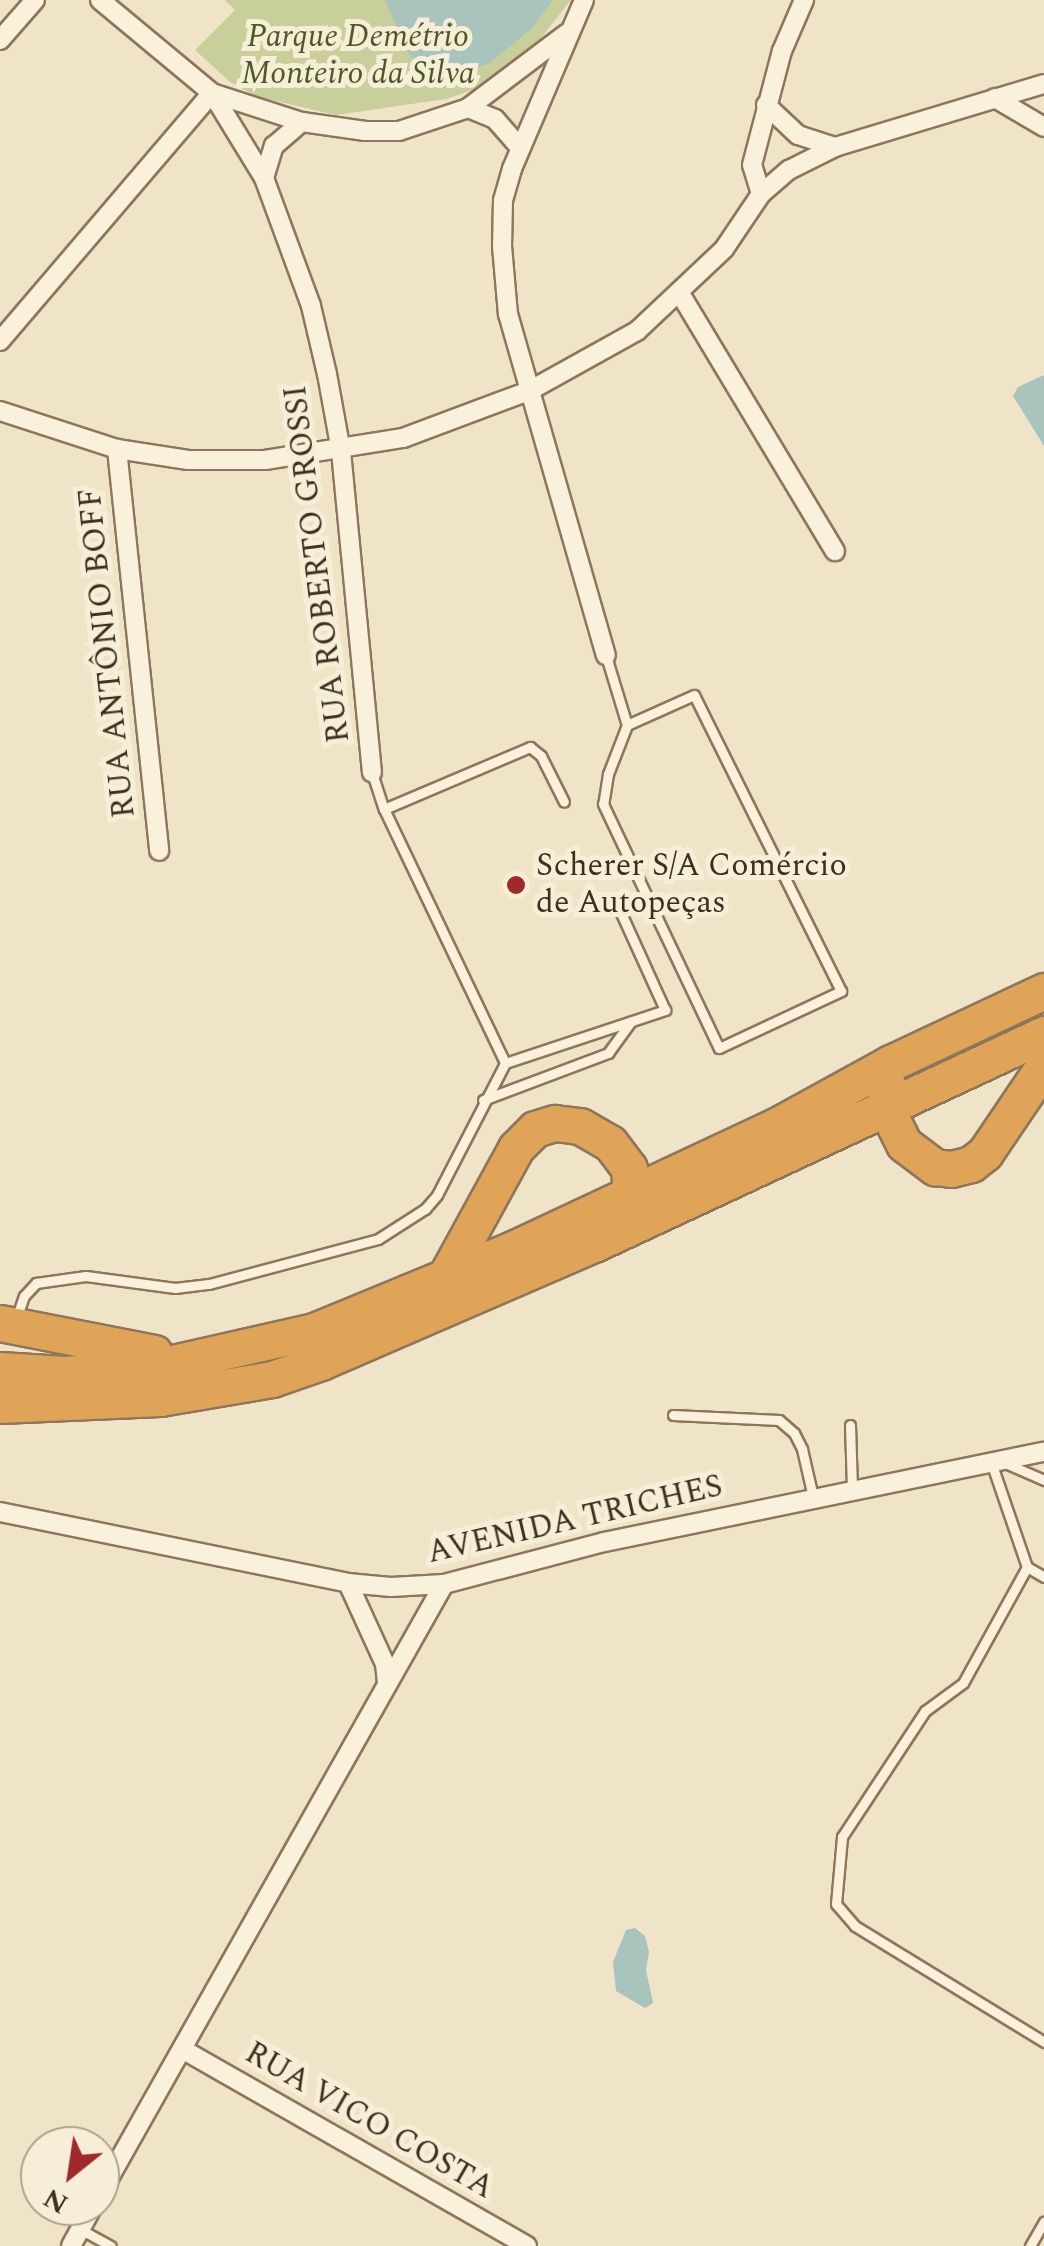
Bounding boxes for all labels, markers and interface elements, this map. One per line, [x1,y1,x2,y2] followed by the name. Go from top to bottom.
[241,19,475,94] park label: Parque Demétrio Monteiro da Silva
[277,383,359,745] street label: RUA ROBERTO GROSSI
[72,486,144,820] street label: RUA ANTÔNIO BOFF
[536,848,847,923] place label: Scherer S/A Comércio de Autopeças
[505,874,527,896] marker: Scherer S/A Comércio de Autopeças
[424,1467,726,1573] street label: AVENIDA TRICHES
[238,2034,500,2208] street label: RUA VICO COSTA
[20,2126,120,2226] north arrow
[35,2176,76,2225] text: N

